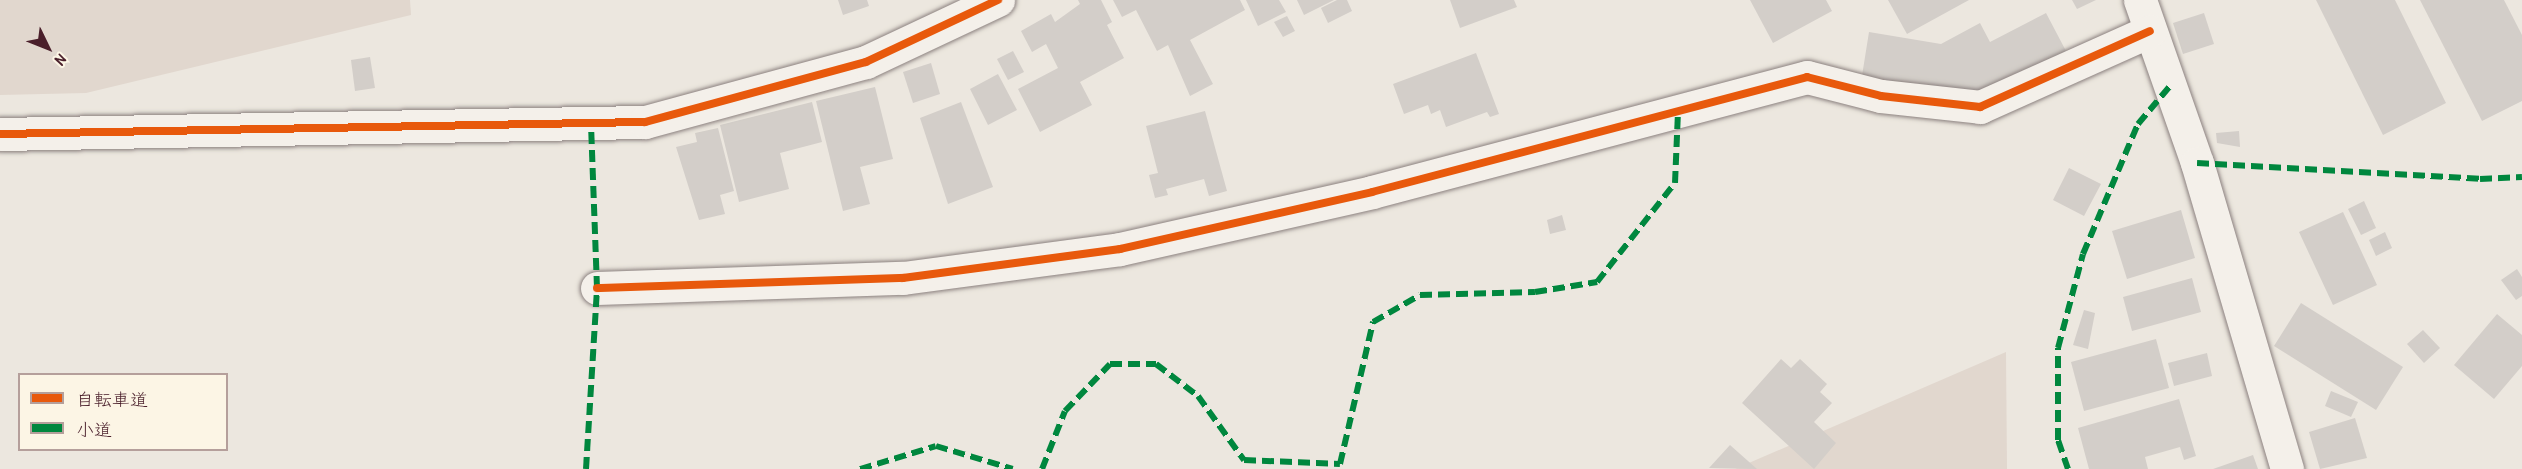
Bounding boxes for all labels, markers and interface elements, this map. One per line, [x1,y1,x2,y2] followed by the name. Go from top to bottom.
[18,18,78,78] north arrow
[50,50,72,71] text: N
[18,373,228,451] legend
[76,387,148,412] text: 自転車道
[76,417,112,442] text: 小道

